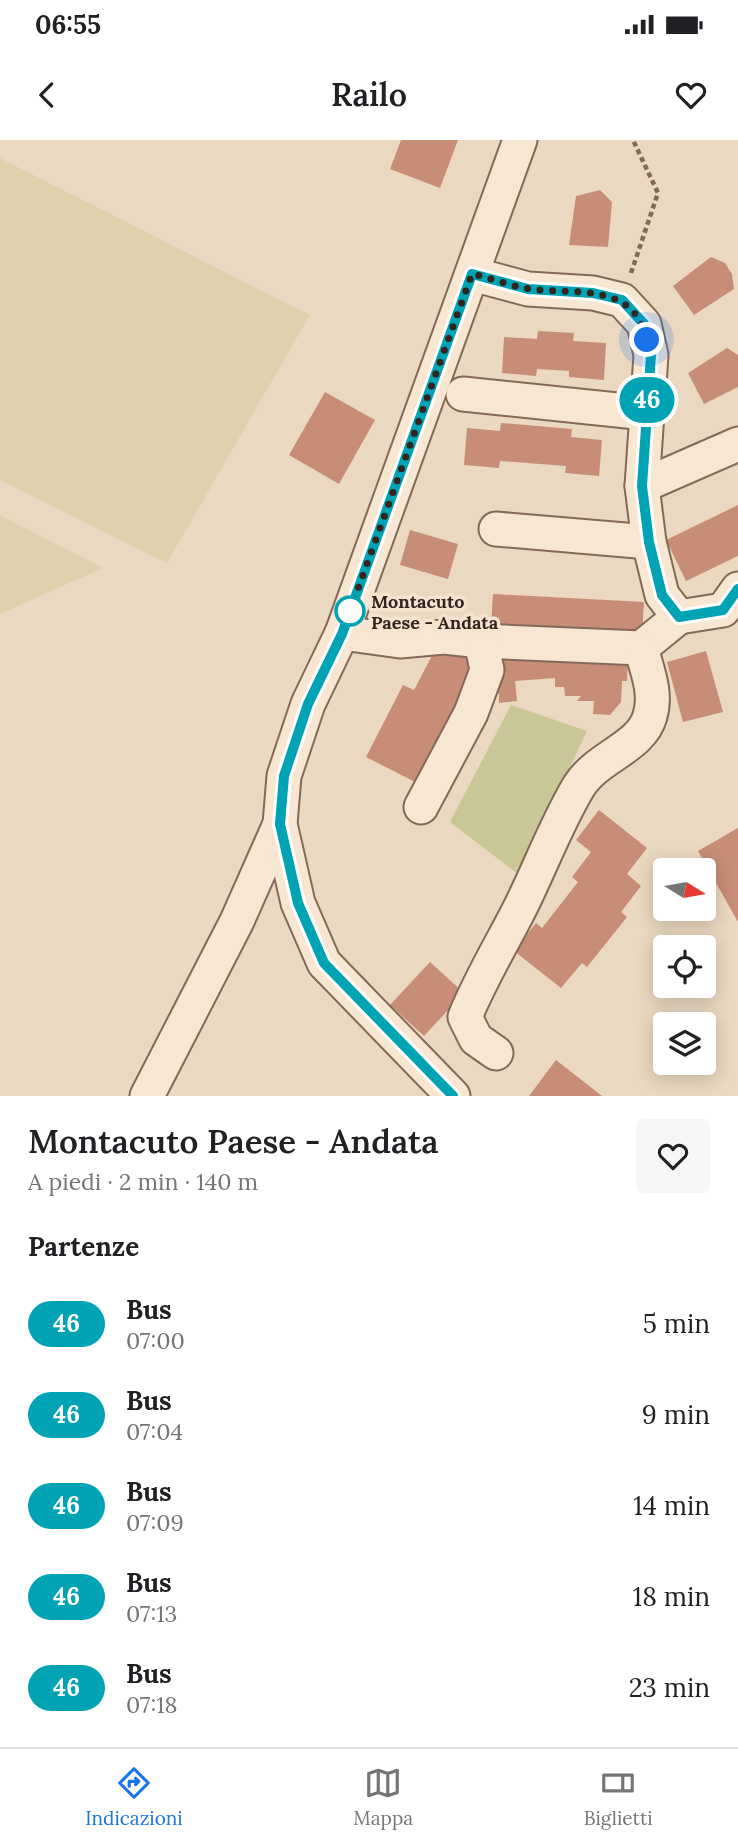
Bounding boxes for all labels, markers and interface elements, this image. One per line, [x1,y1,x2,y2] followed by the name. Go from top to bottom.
[35,8,101,41] text: 06:55
[331,74,407,115] text: Railo
[28,76,66,114] icon: back
[672,76,710,114] icon: heart
[629,322,664,357] your location
[616,377,678,423] line badge: 46
[634,384,660,415] text: 46
[371,590,499,634] place label: Montacuto Paese - Andata
[335,596,365,626] marker: Montacuto Paese - Andata
[653,858,716,920] north arrow
[653,858,716,1075] map controls
[653,935,716,998] button: locate
[653,1012,716,1075] button: layers
[636,1119,710,1193] button: heart
[28,1120,439,1162] text: Montacuto Paese - Andata
[28,1167,258,1196] text: A piedi · 2 min · 140 m
[28,1230,139,1263] text: Partenze
[126,1293,172,1326] text: Bus
[643,1307,710,1340] text: 5 min
[53,1308,80,1339] text: 46
[126,1326,185,1355] text: 07:00
[126,1384,172,1417] text: Bus
[642,1398,710,1431] text: 9 min
[53,1399,80,1430] text: 46
[126,1417,183,1446] text: 07:04
[126,1475,172,1508] text: Bus
[633,1489,710,1522] text: 14 min
[53,1490,80,1521] text: 46
[126,1508,184,1537] text: 07:09
[126,1566,172,1599] text: Bus
[633,1580,710,1613] text: 18 min
[53,1581,80,1612] text: 46
[126,1599,177,1628] text: 07:13
[126,1657,172,1690] text: Bus
[629,1671,710,1704] text: 23 min
[53,1672,80,1703] text: 46
[126,1690,177,1719] text: 07:18
[85,1764,183,1830] tab: Indicazioni
[353,1764,413,1830] tab: Mappa
[584,1764,653,1830] tab: Biglietti

